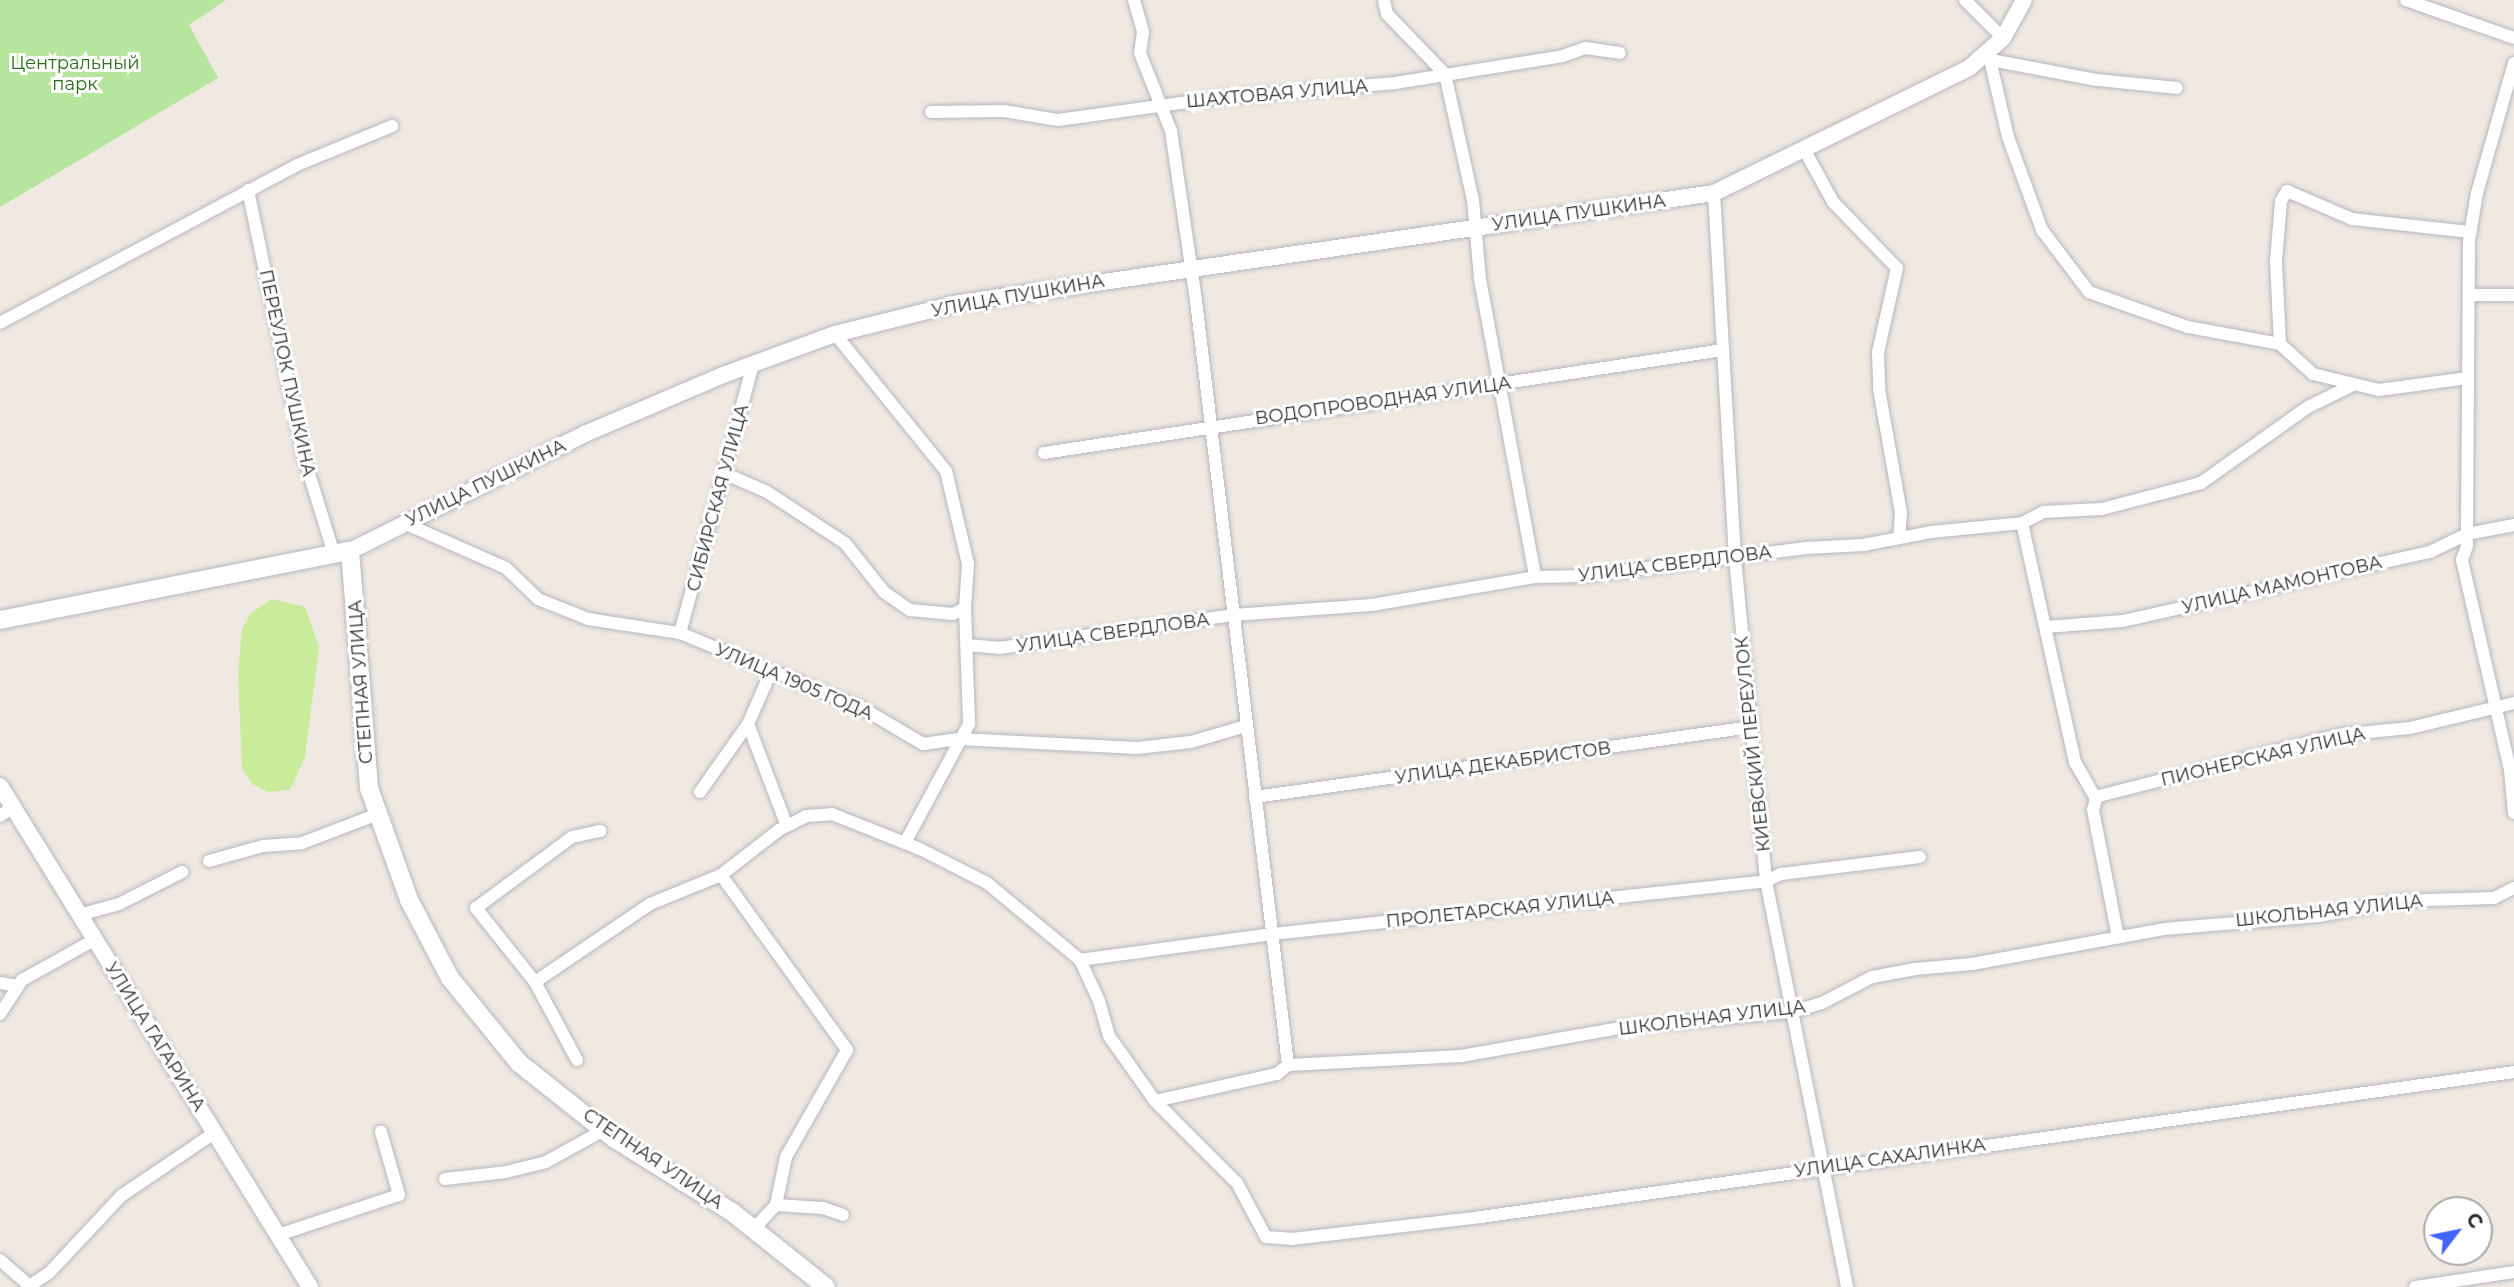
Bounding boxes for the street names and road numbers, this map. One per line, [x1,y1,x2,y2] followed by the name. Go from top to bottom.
[1185,75,1369,113] street label: ШАХТОВАЯ УЛИЦА
[1491,190,1667,236] street label: УЛИЦА ПУШКИНА
[254,268,320,478] street label: ПЕРЕУЛОК ПУШКИНА
[930,270,1106,322] street label: УЛИЦА ПУШКИНА
[1254,372,1512,430] street label: ВОДОПРОВОДНАЯ УЛИЦА
[683,402,753,594] street label: СИБИРСКАЯ УЛИЦА
[403,435,569,531] street label: УЛИЦА ПУШКИНА
[1577,541,1773,587] street label: УЛИЦА СВЕРДЛОВА
[2180,551,2384,619] street label: УЛИЦА МАМОНТОВА
[344,599,378,765] street label: СТЕПНАЯ УЛИЦА
[1015,609,1211,657] street label: УЛИЦА СВЕРДЛОВА
[1731,635,1775,853] street label: КИЕВСКИЙ ПЕРЕУЛОК
[712,639,876,725] street label: УЛИЦА 1905 ГОДА
[2159,723,2367,791] street label: ПИОНЕРСКАЯ УЛИЦА
[1394,737,1612,789] street label: УЛИЦА ДЕКАБРИСТОВ
[1385,887,1615,933] street label: ПРОЛЕТАРСКАЯ УЛИЦА
[2234,890,2424,932] street label: ШКОЛЬНАЯ УЛИЦА
[100,958,210,1116] street label: УЛИЦА ГАГАРИНА
[1617,996,1807,1040] street label: ШКОЛЬНАЯ УЛИЦА
[579,1104,727,1214] street label: СТЕПНАЯ УЛИЦА
[1793,1134,1987,1182] street label: УЛИЦА САХАЛИНКА

